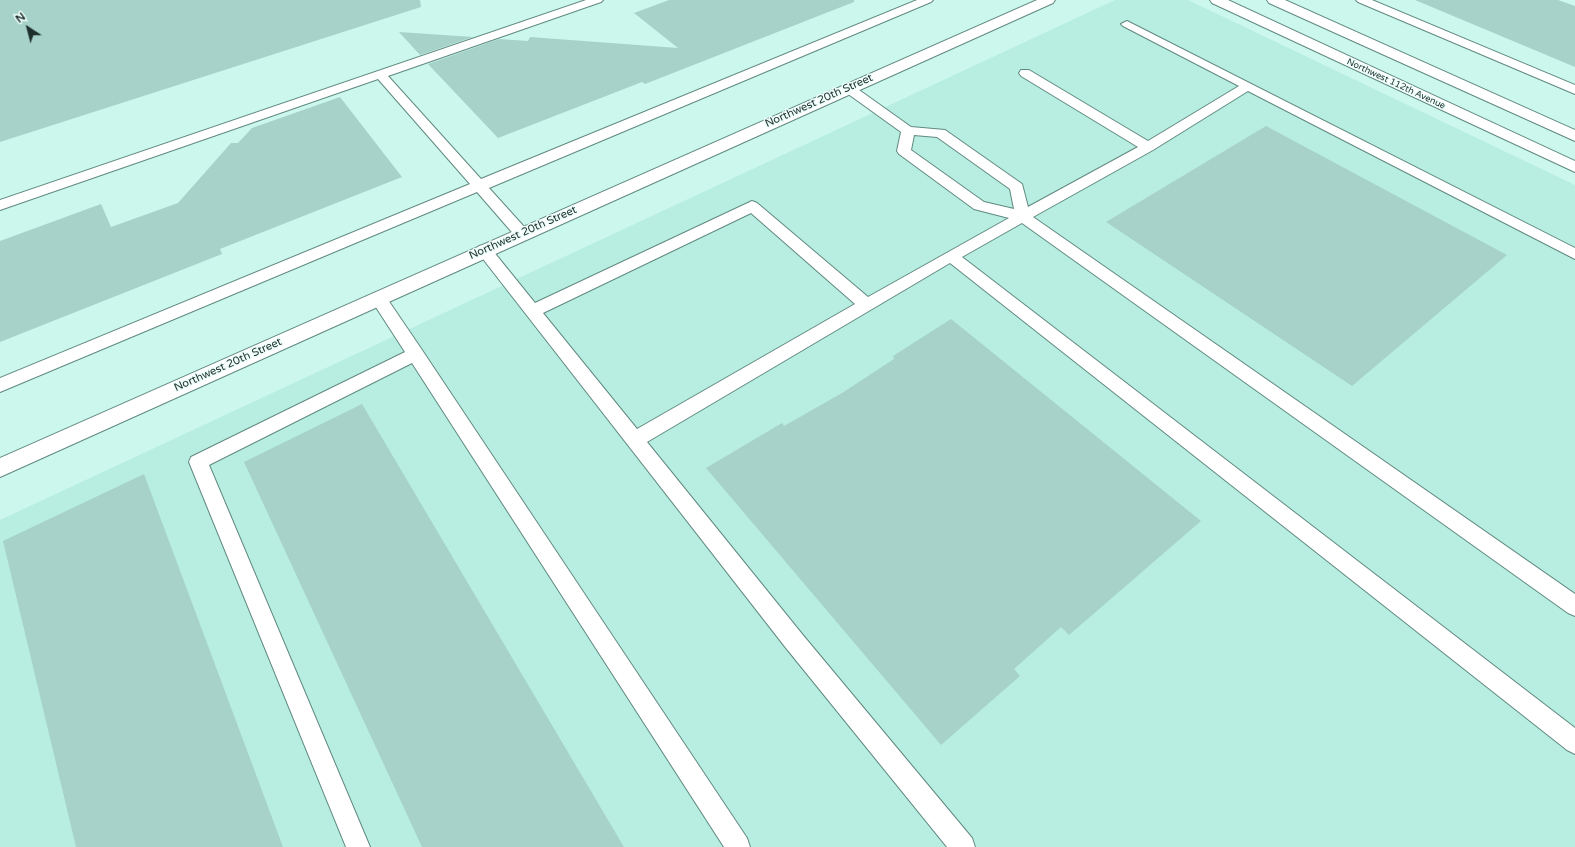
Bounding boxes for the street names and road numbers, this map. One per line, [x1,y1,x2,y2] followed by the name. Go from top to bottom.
[1345,56,1447,112] street label: Northwest 112th Avenue
[763,71,875,131] street label: Northwest 20th Street
[467,203,579,263] street label: Northwest 20th Street
[172,335,284,395] street label: Northwest 20th Street

